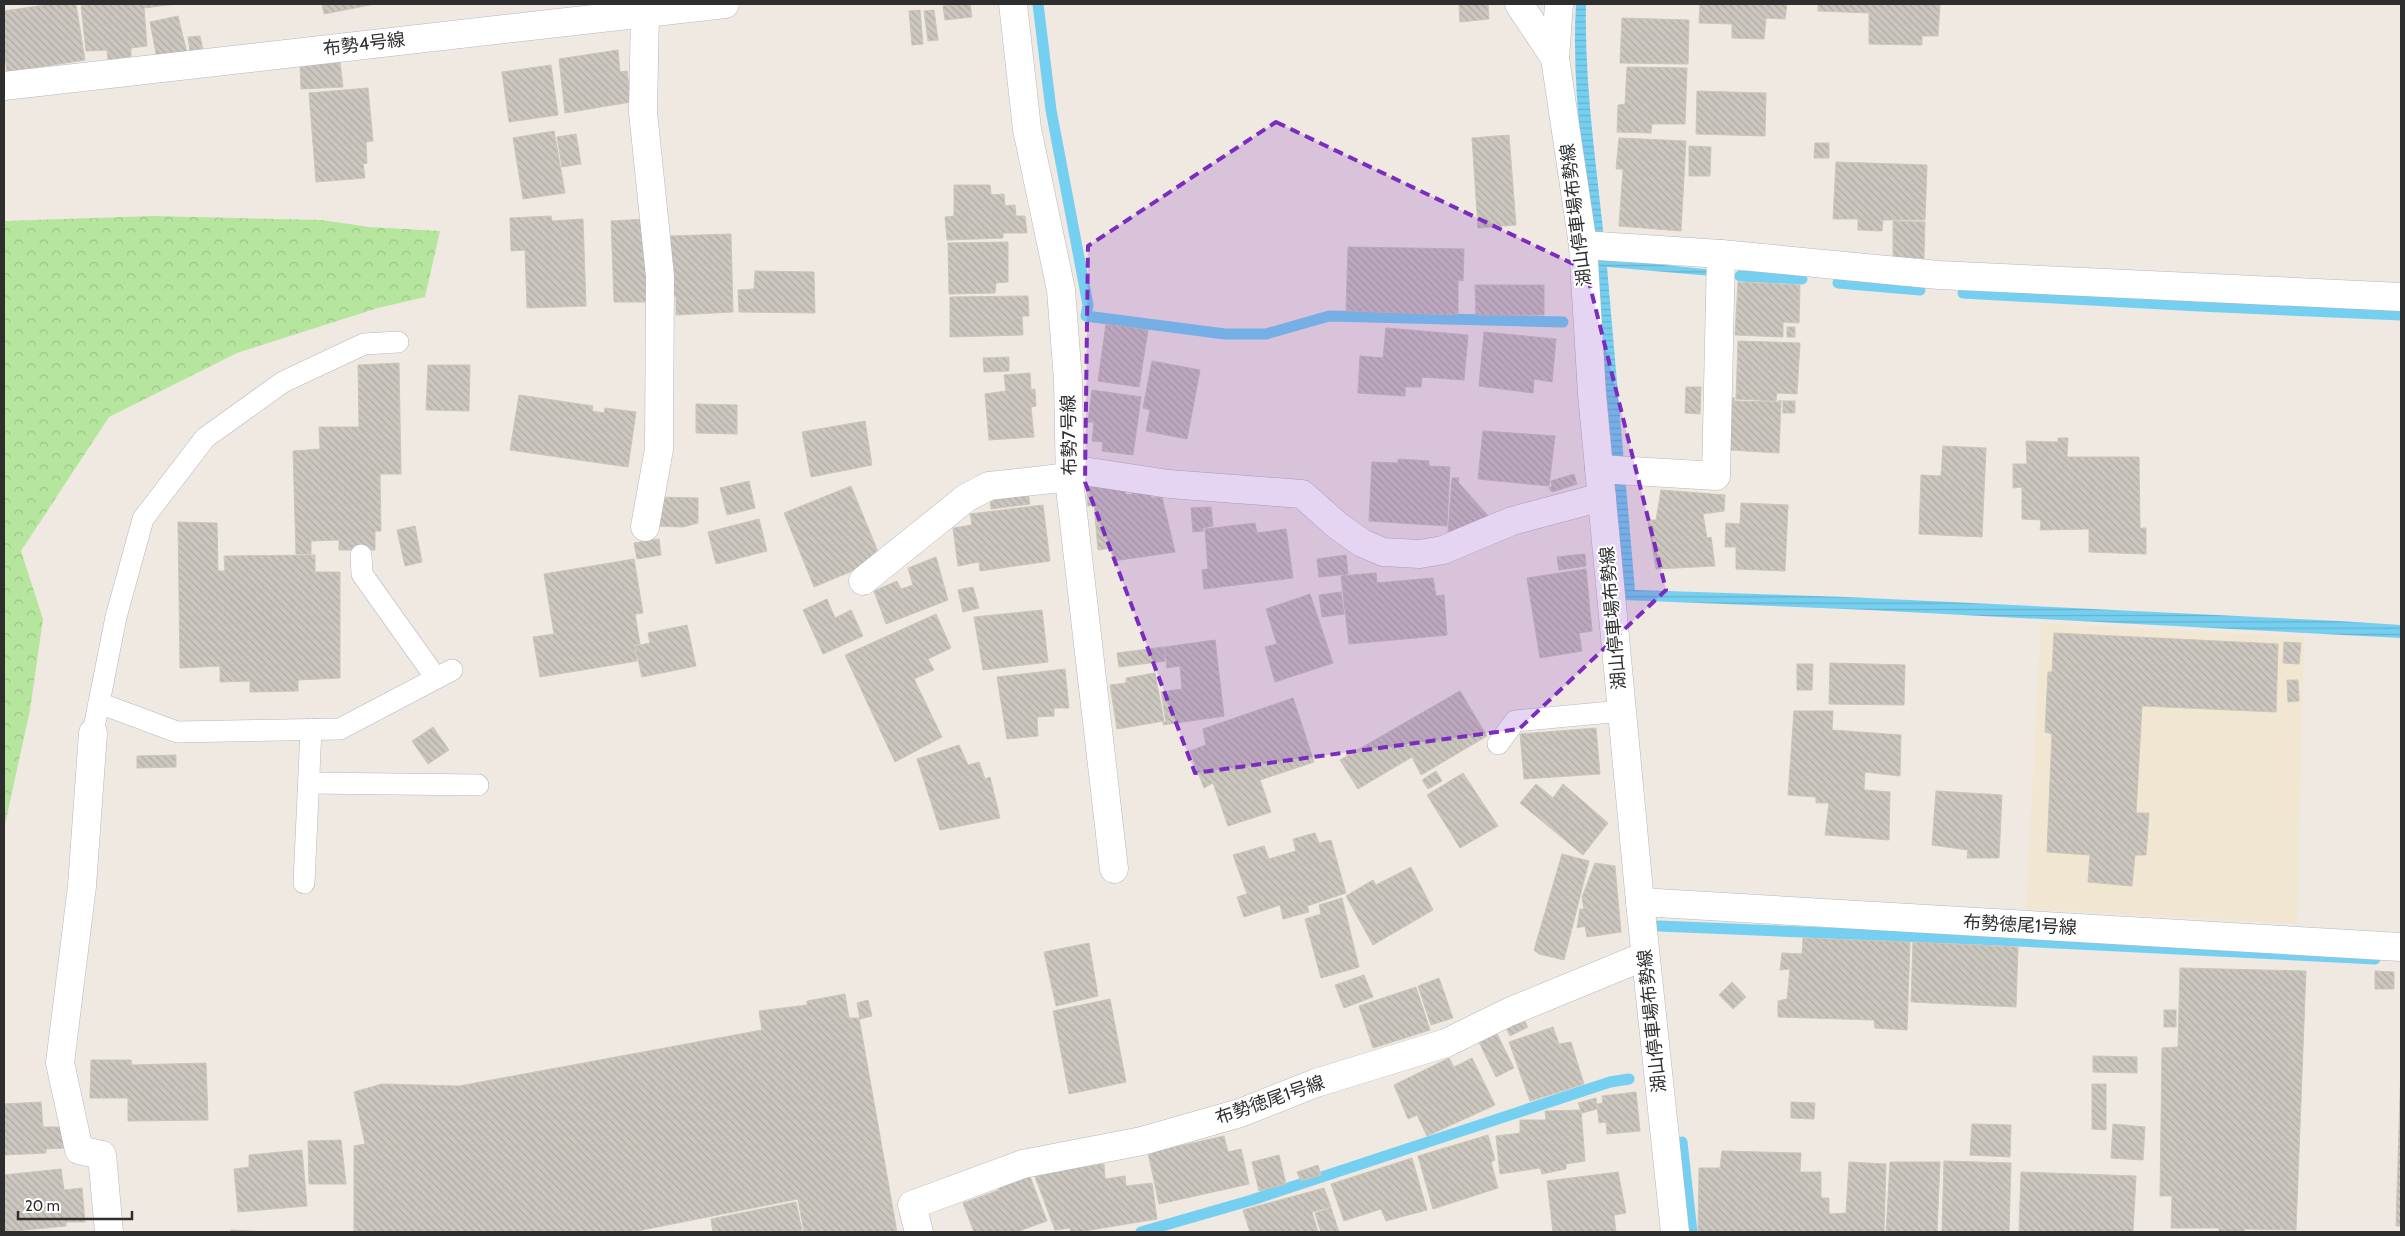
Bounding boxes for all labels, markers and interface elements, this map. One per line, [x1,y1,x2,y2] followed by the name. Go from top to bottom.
[322,28,406,60] street label: 布勢4号線
[1556,142,1596,288] street label: 湖山停車場布勢線
[1057,394,1081,476] street label: 布勢7号線
[1596,545,1630,691] street label: 湖山停車場布勢線
[1963,911,2077,939] street label: 布勢徳尾1号線
[1634,948,1670,1094] street label: 湖山停車場布勢線
[1213,1071,1327,1129] street label: 布勢徳尾1号線
[18,1188,131,1220] scale bar
[25,1197,60,1215] text: 20 m

